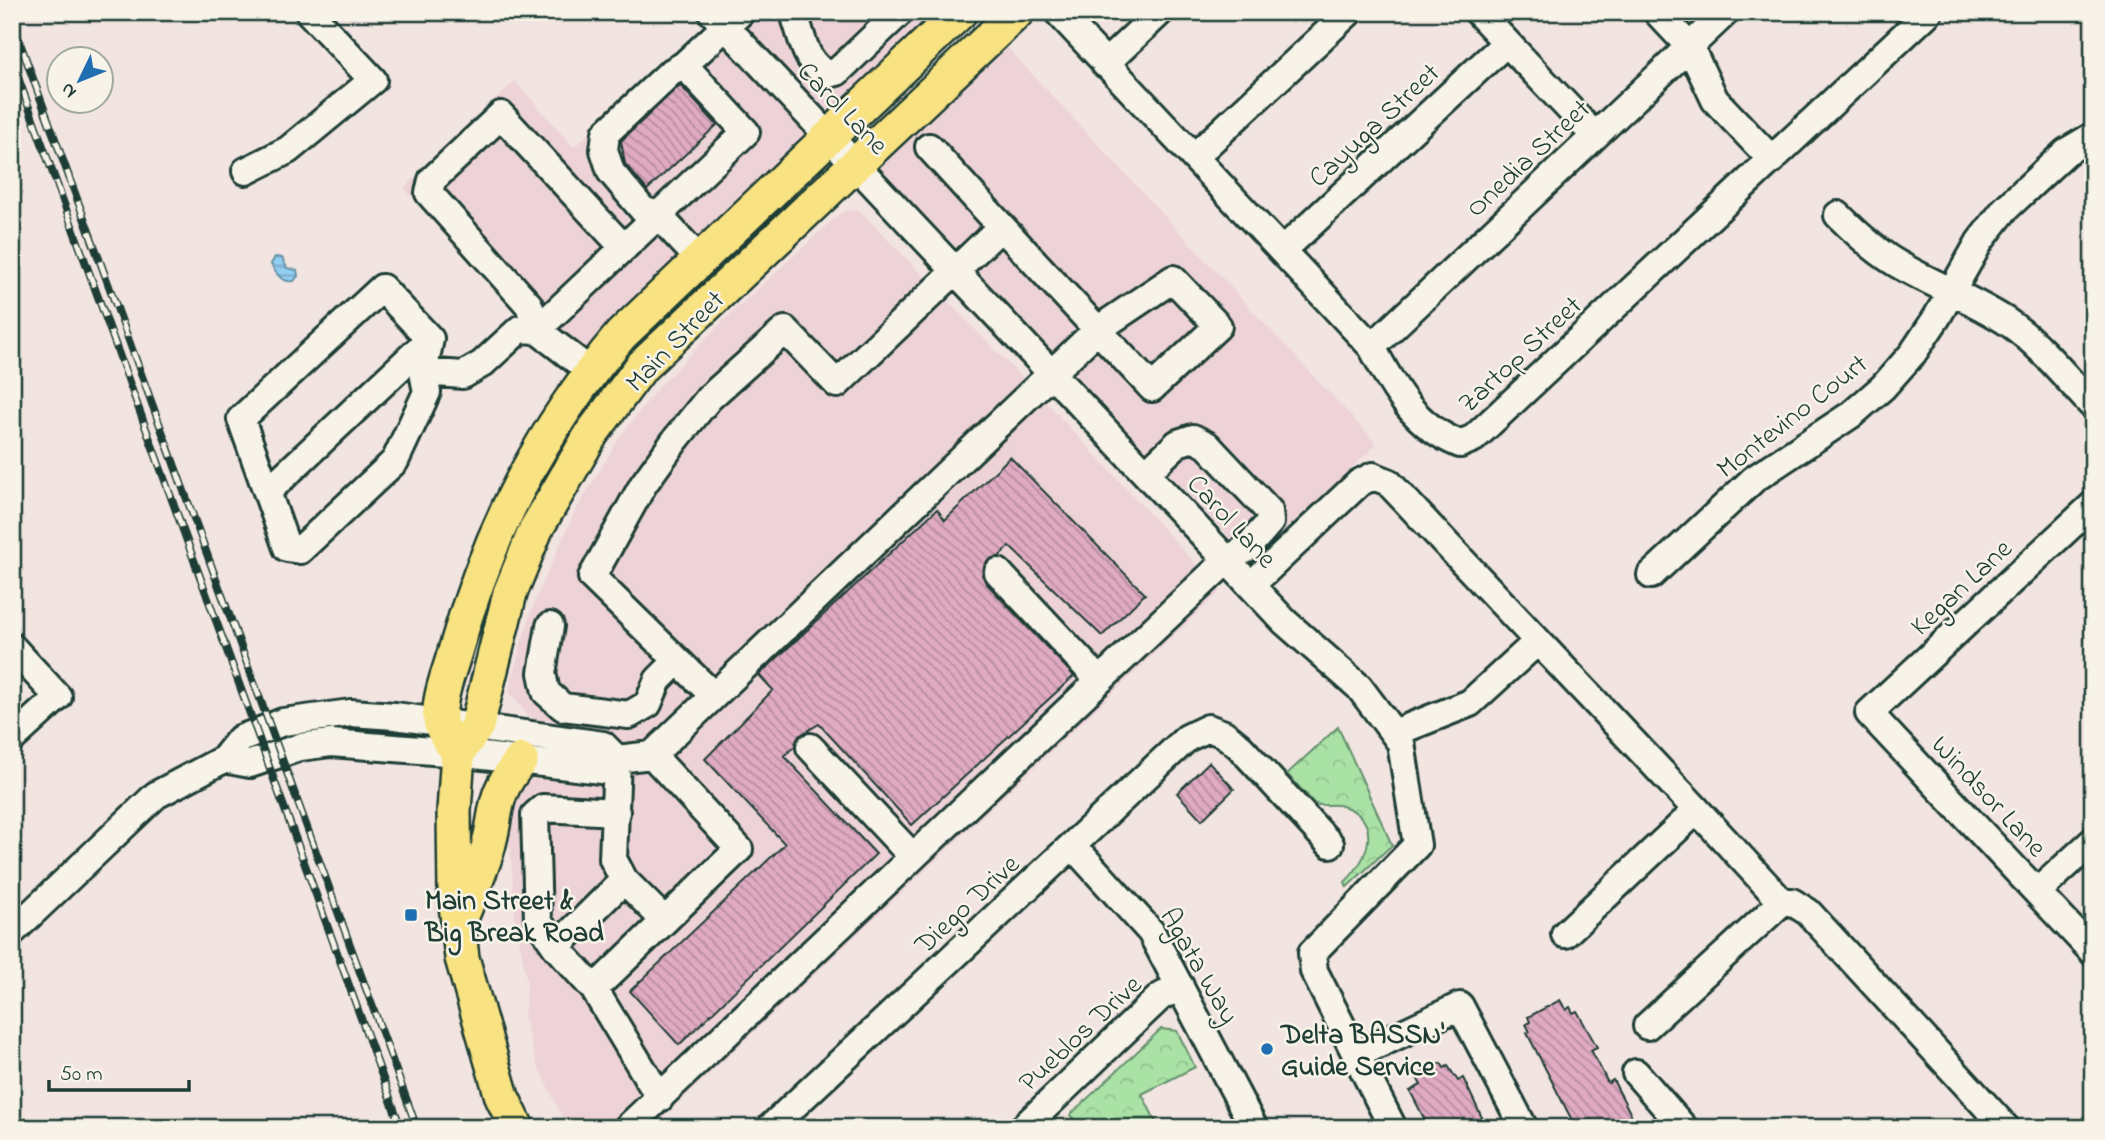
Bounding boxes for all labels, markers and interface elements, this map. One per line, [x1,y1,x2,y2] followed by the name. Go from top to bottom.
[46,46,116,116] north arrow
[786,53,897,166] street label: Carol Lane
[1300,55,1451,199] street label: Cayuga Street
[55,76,84,104] text: N
[1458,91,1601,228] street label: Onedia Street
[617,282,736,403] street label: Main Street
[1450,287,1593,424] street label: Zartop Street
[1709,345,1878,490] street label: Montevino Court
[1176,466,1285,579] street label: Carol Lane
[1902,530,2023,647] street label: Kegan Lane
[1920,727,2055,868] street label: Windsor Lane
[906,846,1031,966] street label: Diego Drive
[423,882,604,956] place label: Main Street & Big Break Road
[1148,901,1248,1033] street label: Agata Way
[403,907,419,923] marker: Main Street & Big Break Road
[1010,966,1153,1103] street label: Pueblos Drive
[1279,1016,1444,1089] place label: Delta BASSN' Guide Service
[1259,1041,1275,1057] marker: Delta BASSN' Guide Service
[49,1049,189,1093] scale bar
[60,1060,103,1090] text: 50 m

